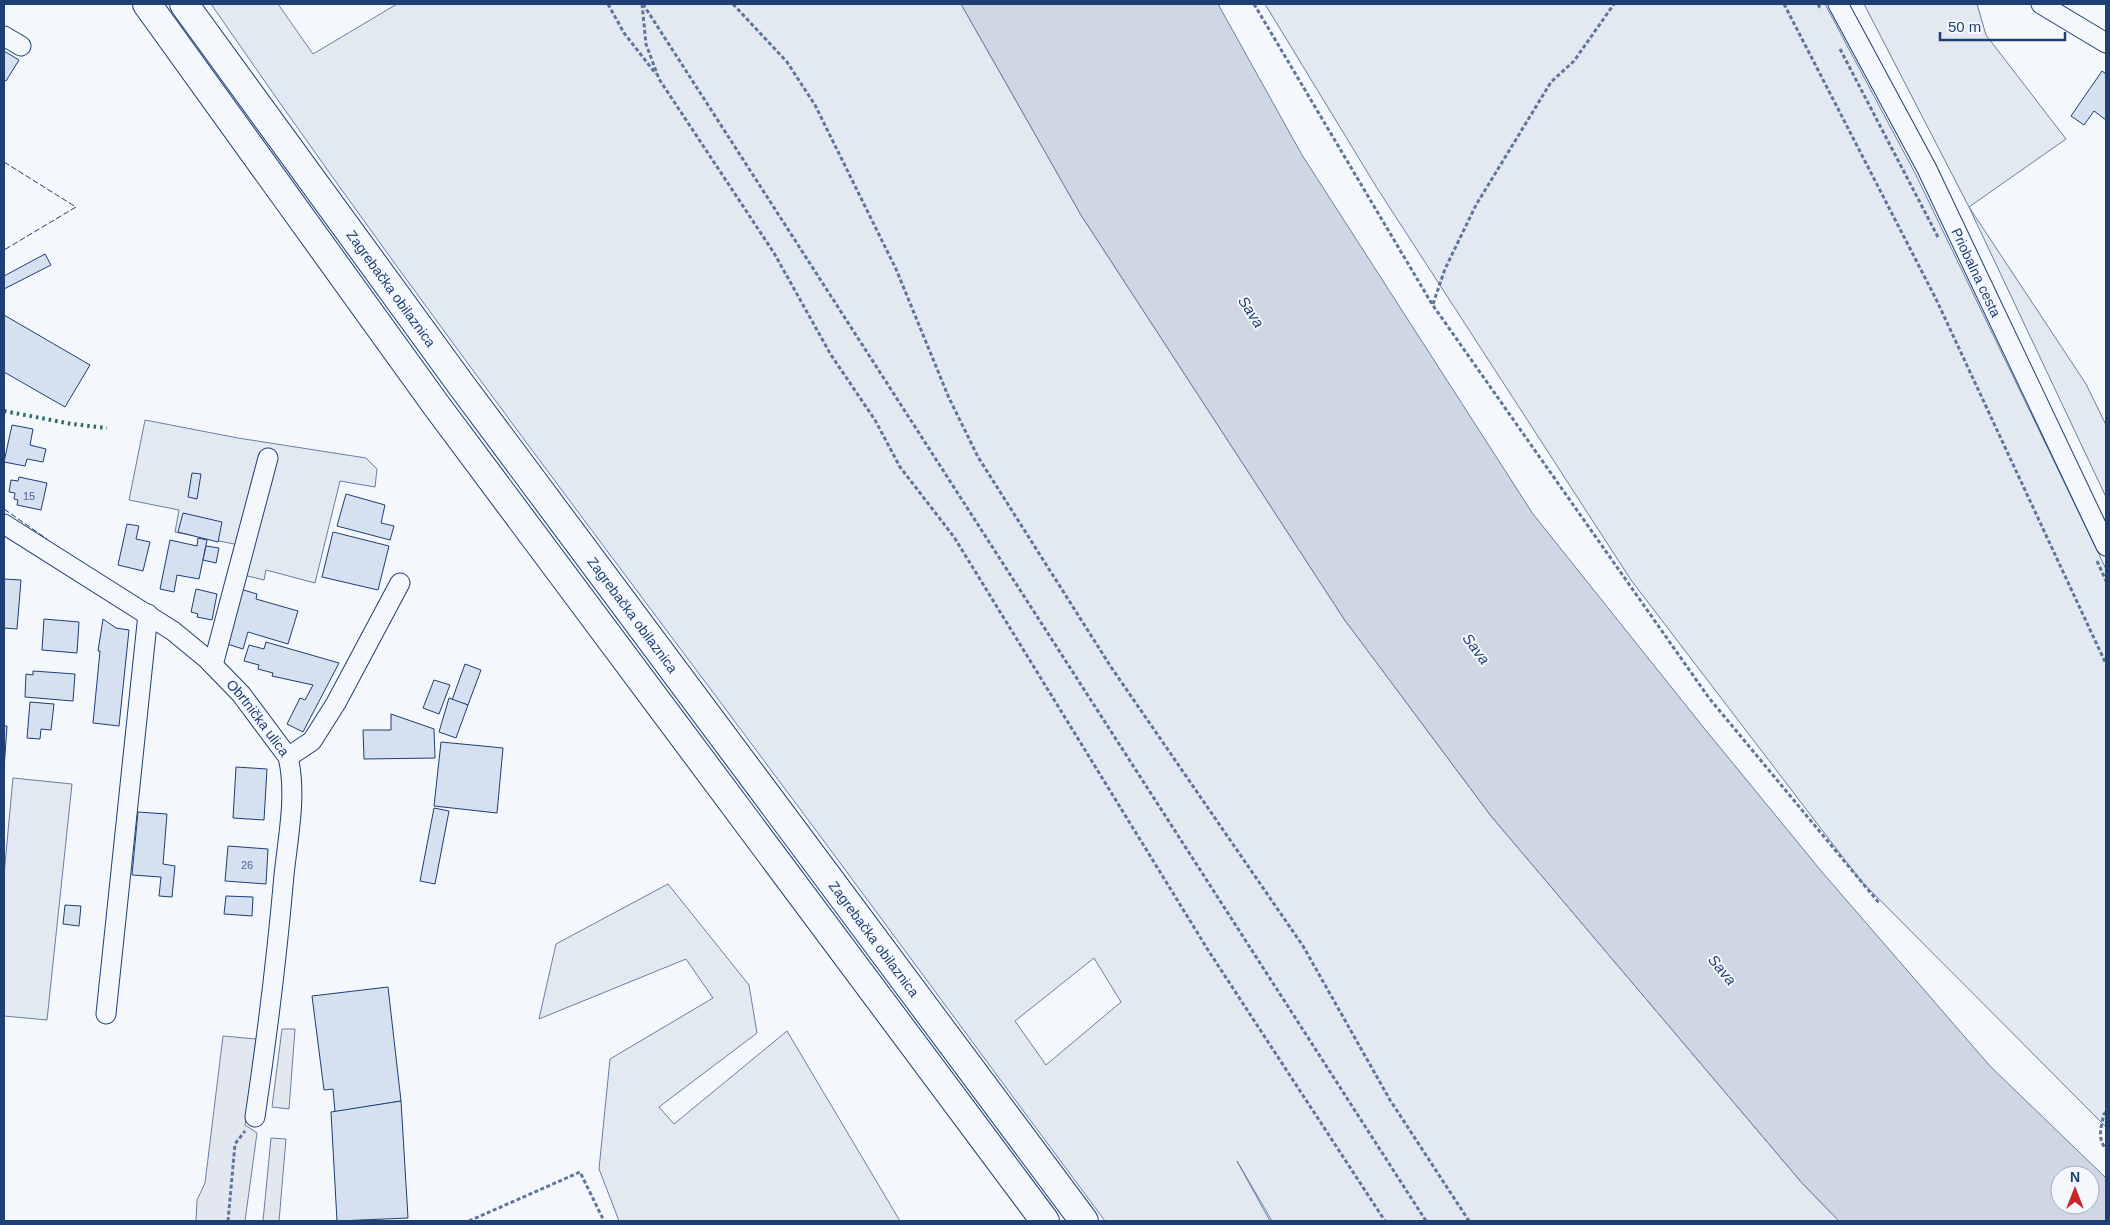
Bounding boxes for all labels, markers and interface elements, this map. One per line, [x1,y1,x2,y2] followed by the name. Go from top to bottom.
[1940,10,2065,42] scale bar
[1948,18,1981,35] text: 50 m
[1948,225,2004,320] street label: Priobalna cesta
[343,227,439,350] street label: Zagrebačka obilaznica
[1235,293,1268,331] water label: Sava
[23,490,35,502] house number: 15
[584,554,681,676] street label: Zagrebačka obilaznica
[1459,630,1493,667] water label: Sava
[223,676,293,759] street label: Obrtnička ulica
[241,859,253,871] house number: 26
[826,878,922,1000] street label: Zagrebačka obilaznica
[1705,951,1740,988] water label: Sava
[2050,1165,2100,1215] north arrow
[2070,1169,2080,1185] text: N

